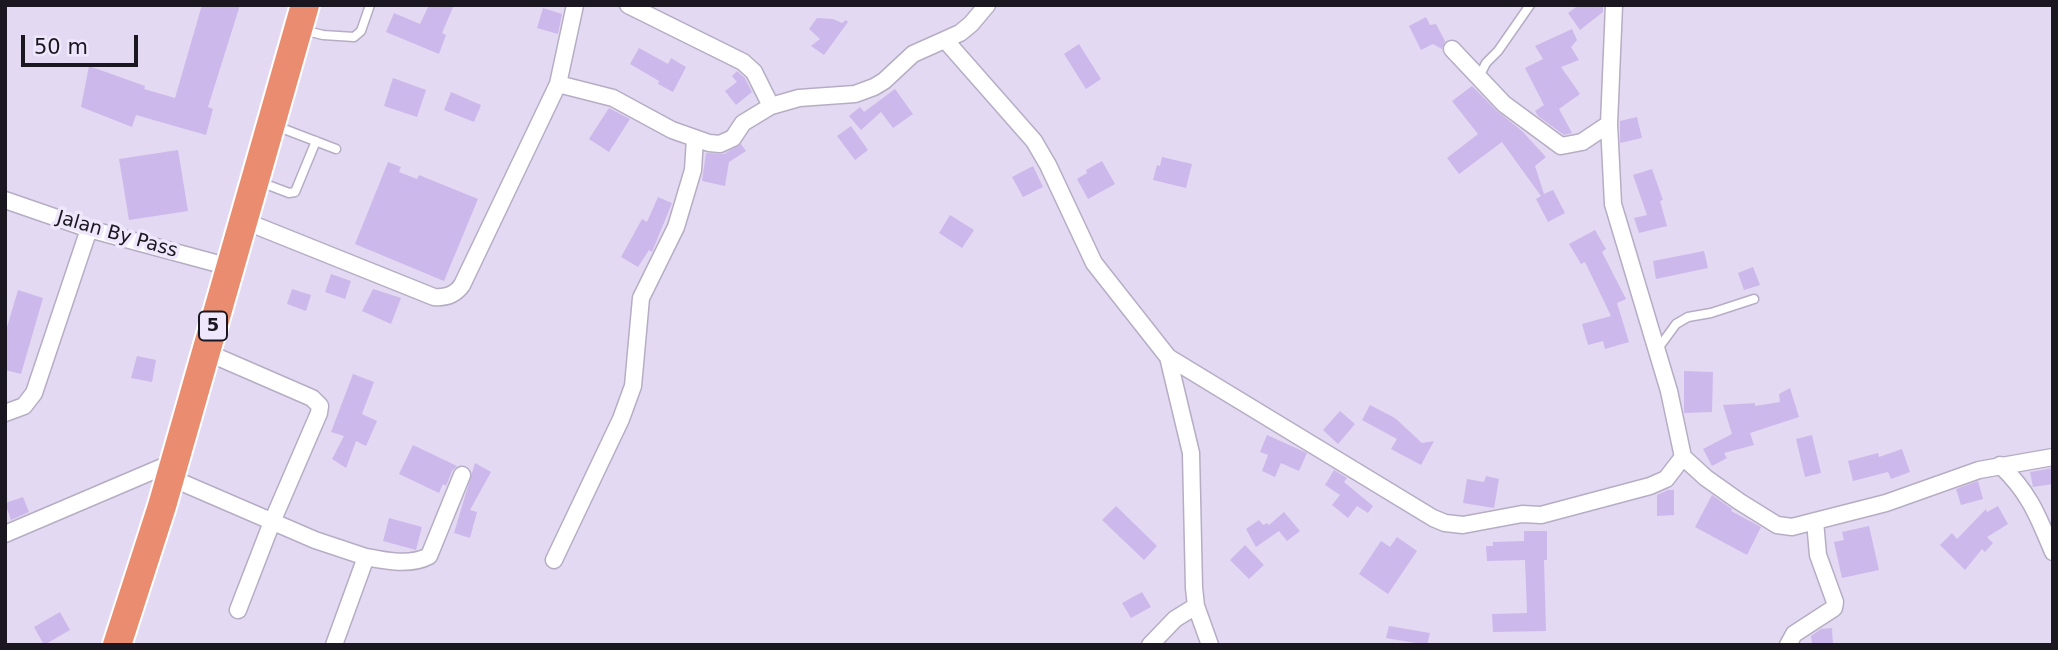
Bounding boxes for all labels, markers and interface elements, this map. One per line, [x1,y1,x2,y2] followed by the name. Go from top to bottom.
[24,21,142,65] scale bar
[34,35,88,59] text: 50 m
[54,207,180,263] street label: Jalan By Pass
[199,312,227,340] road number: 5

